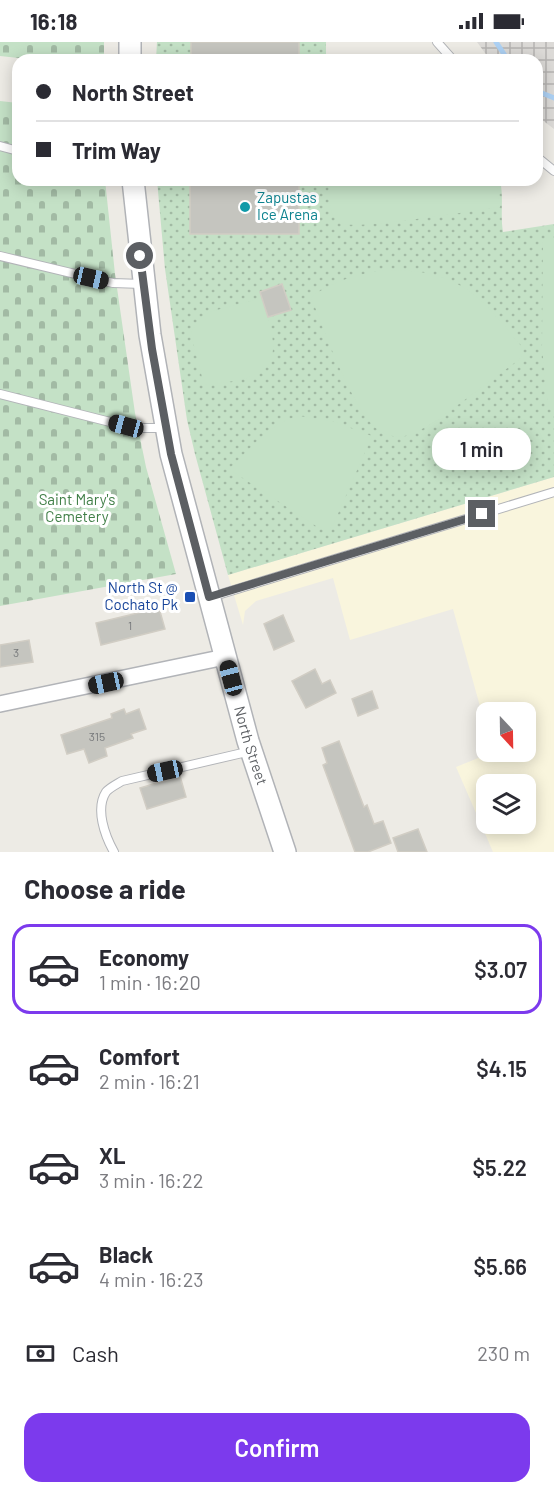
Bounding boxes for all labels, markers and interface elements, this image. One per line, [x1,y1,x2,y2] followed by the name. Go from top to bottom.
[30,8,77,34] text: 16:18
[72,79,194,105] text: North Street
[72,137,161,163] text: Trim Way
[257,188,318,223] place label: Zapustas Ice Arena
[238,200,252,214] marker: Zapustas Ice Arena
[126,242,153,269] route start
[71,265,111,291] car
[106,413,146,439] car
[432,427,532,469] callout: 1 min
[460,437,503,461] text: 1 min
[39,490,115,525] park label: Saint Mary's Cemetery
[468,500,495,527] route end
[104,578,178,613] place label: North St @ Cochato Pk
[183,590,197,604] marker: North St @ Cochato Pk
[128,618,132,632] house number: 1
[13,645,19,659] house number: 3
[218,658,244,698] car
[87,670,125,696] car
[476,702,536,762] north arrow
[476,702,536,834] map controls
[231,704,272,787] street label: North Street
[89,729,105,743] house number: 315
[146,758,184,784] car
[476,774,536,834] button: layers
[24,872,186,904] text: Choose a ride
[27,942,81,996] icon: car
[99,944,189,970] text: Economy
[474,956,527,982] text: $3.07
[99,970,201,994] text: 1 min · 16:20
[27,1041,81,1095] icon: car
[99,1043,180,1069] text: Comfort
[476,1055,527,1081] text: $4.15
[99,1069,200,1093] text: 2 min · 16:21
[27,1140,81,1194] icon: car
[99,1142,125,1168] text: XL
[473,1154,527,1180] text: $5.22
[99,1168,203,1192] text: 3 min · 16:22
[27,1239,81,1293] icon: car
[99,1241,153,1267] text: Black
[474,1253,527,1279] text: $5.66
[99,1267,204,1291] text: 4 min · 16:23
[24,1337,57,1370] icon: cash
[72,1340,119,1366] text: Cash
[477,1341,530,1365] text: 230 m
[24,1413,530,1482] button: Confirm

